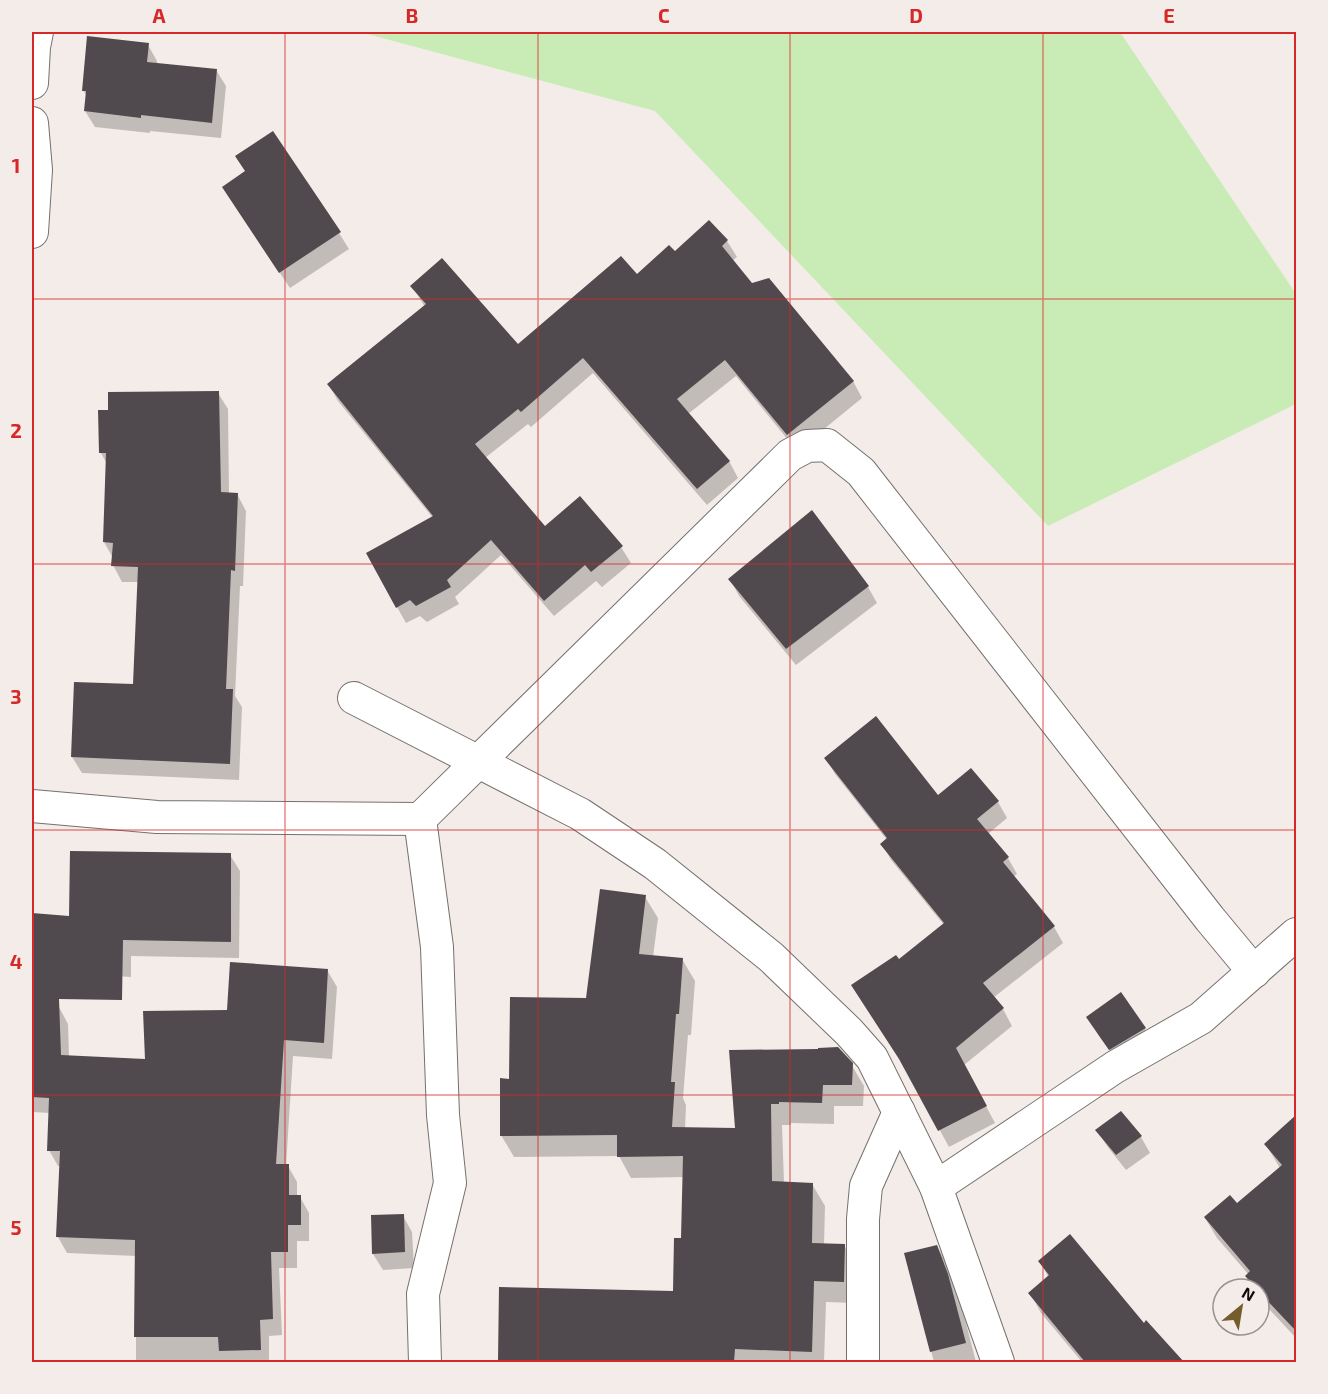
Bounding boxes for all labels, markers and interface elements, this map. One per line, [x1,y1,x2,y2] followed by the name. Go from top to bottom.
[152,3,166,27] text: A
[406,3,418,27] text: B
[658,3,670,27] text: C
[909,3,923,27] text: D
[1163,3,1175,27] text: E
[12,153,20,177] text: 1
[10,418,22,442] text: 2
[10,684,22,708] text: 3
[10,949,23,973] text: 4
[10,1215,22,1239] text: 5
[1211,1277,1271,1337] north arrow
[1239,1282,1259,1305] text: N

